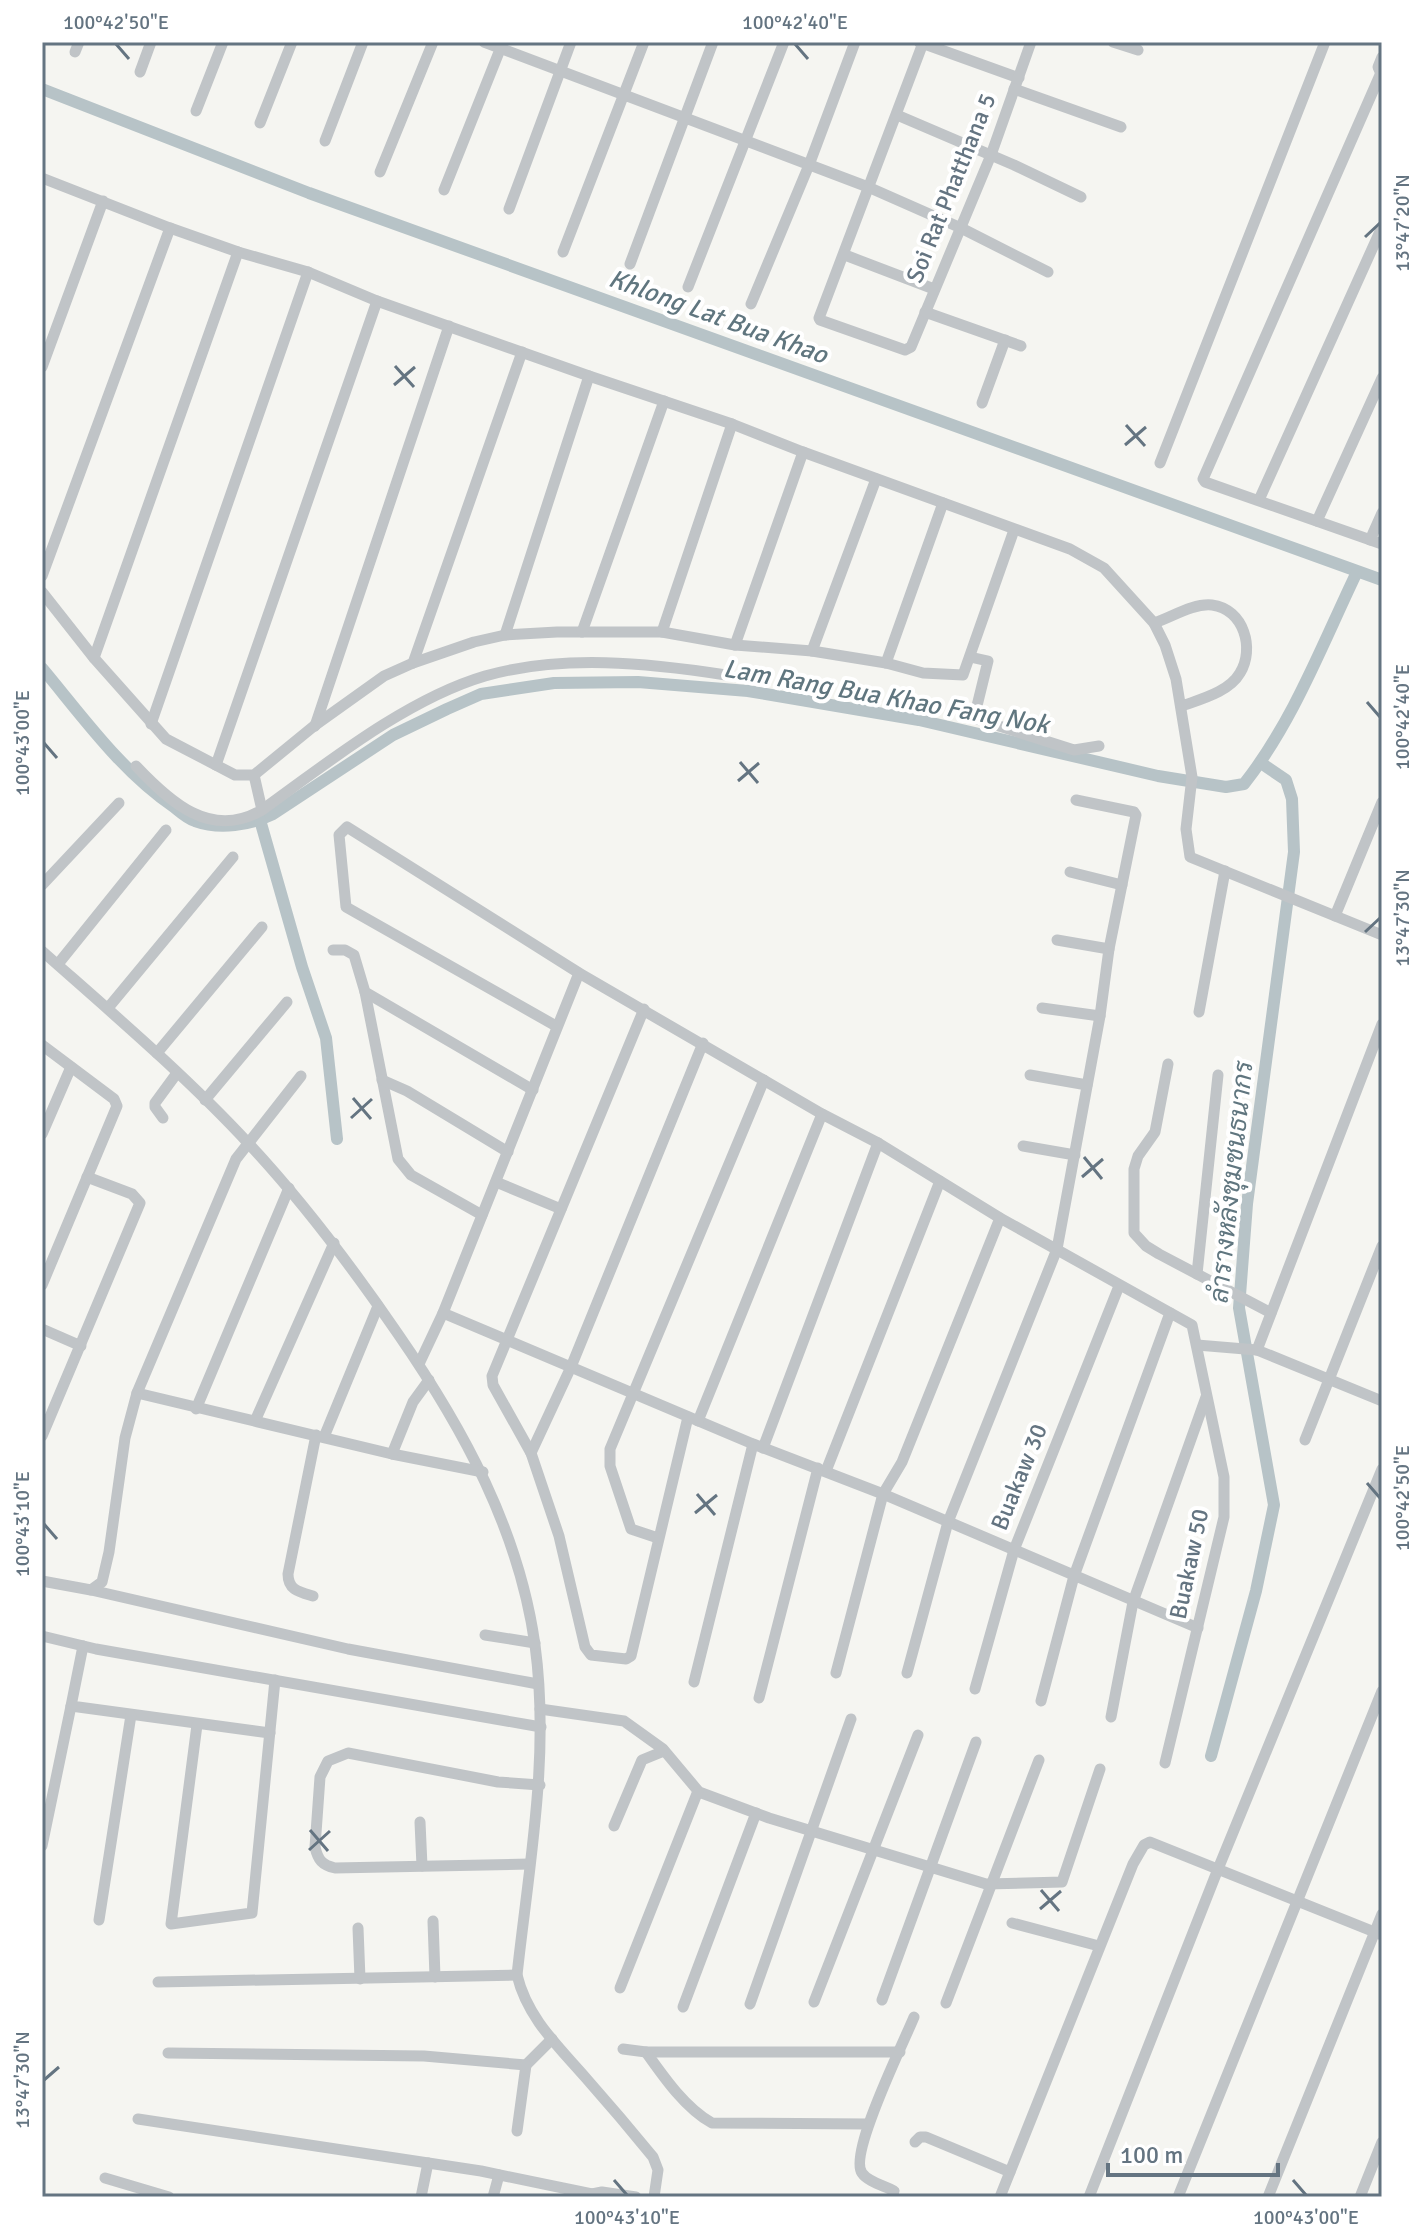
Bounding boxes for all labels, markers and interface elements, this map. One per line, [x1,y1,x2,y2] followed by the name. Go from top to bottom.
[63,10,169,35] text: 100°42'50"E
[742,10,848,35] text: 100°42'40"E
[899,89,1003,287] street label: Soi Rat Phatthana 5
[1390,174,1415,272] text: 13°47'20"N
[604,263,833,372] water label: Khlong Lat Bua Khao
[721,653,1053,742] water label: Lam Rang Bua Khao Fang Nok
[1390,664,1415,770] text: 100°42'40"E
[10,690,35,796] text: 100°43'00"E
[1390,869,1415,967] text: 13°47'30"N
[1202,1058,1262,1305] water label: ลำรางหลังชุมชนธนากร
[984,1419,1054,1535] street label: Buakaw 30
[1390,1445,1415,1551] text: 100°42'50"E
[10,1471,35,1577] text: 100°43'10"E
[1163,1506,1215,1622] street label: Buakaw 50
[10,2031,35,2129] text: 13°47'30"N
[1108,2127,1278,2177] scale bar
[1120,2140,1183,2170] text: 100 m
[574,2205,680,2230] text: 100°43'10"E
[1253,2205,1359,2230] text: 100°43'00"E

